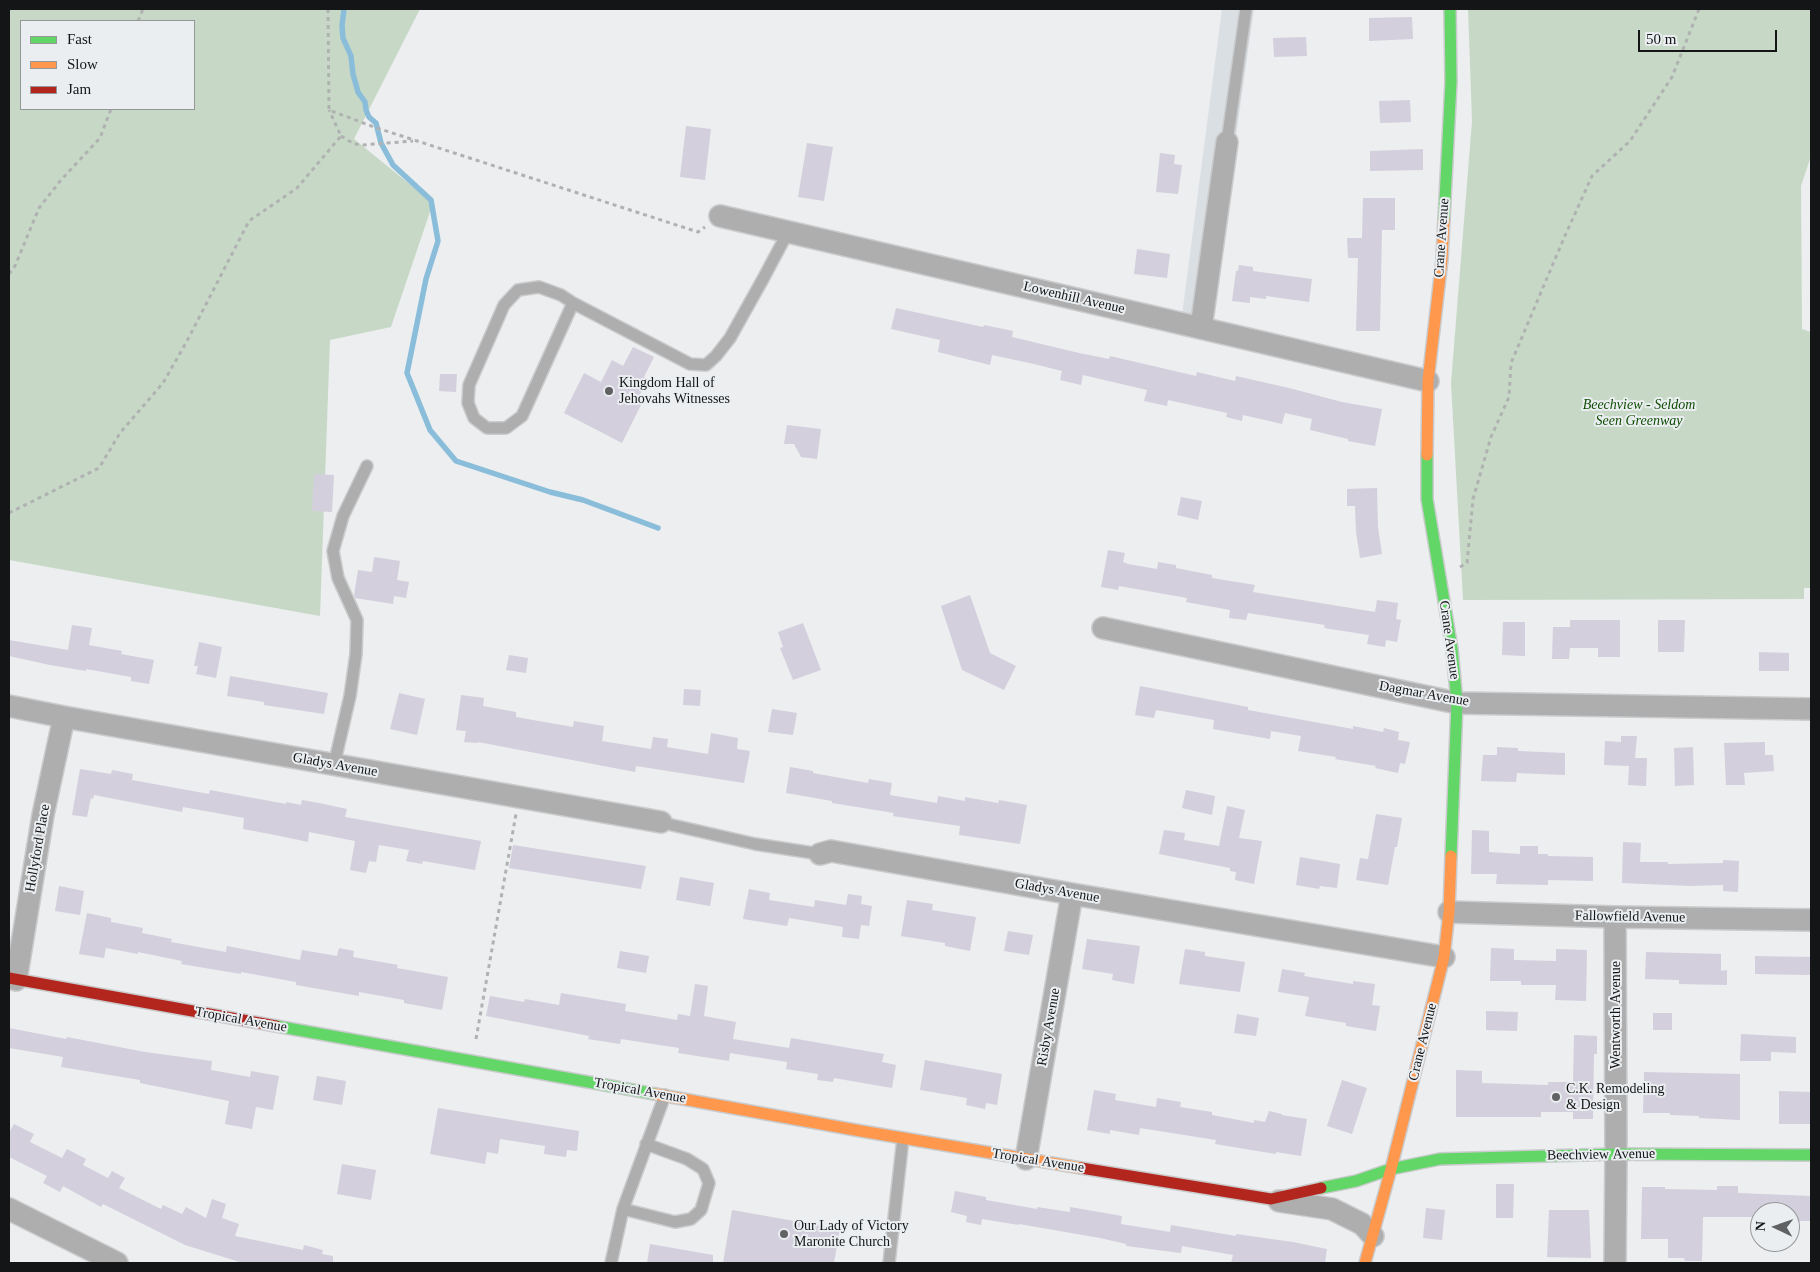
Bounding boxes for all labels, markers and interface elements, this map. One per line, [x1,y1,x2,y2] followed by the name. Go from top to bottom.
[20,20,195,110] legend
[1640,20,1779,52] scale bar
[67,31,92,47] text: Fast
[1646,31,1676,47] text: 50 m
[67,56,98,72] text: Slow
[67,81,91,97] text: Jam
[1431,198,1453,278] street label: Crane Avenue
[1022,278,1126,318] street label: Lowenhill Avenue
[619,375,730,408] place label: Kingdom Hall of Jehovahs Witnesses
[603,385,615,397] marker: Kingdom Hall of Jehovahs Witnesses
[1583,397,1695,430] park label: Beechview - Seldom Seen Greenway
[1435,600,1463,680] street label: Crane Avenue
[1378,678,1470,710] street label: Dagmar Avenue
[291,749,379,781] street label: Gladys Avenue
[22,803,54,893] street label: Hollyford Place
[1013,875,1101,907] street label: Gladys Avenue
[1575,908,1685,926] street label: Fallowfield Avenue
[1608,961,1624,1069] street label: Wentworth Avenue
[1034,987,1064,1067] street label: Risby Avenue
[1405,1001,1441,1083] street label: Crane Avenue
[194,1004,288,1036] street label: Tropical Avenue
[593,1075,687,1107] street label: Tropical Avenue
[1566,1081,1664,1114] place label: C.K. Remodeling & Design
[1550,1091,1562,1103] marker: C.K. Remodeling & Design
[991,1145,1085,1177] street label: Tropical Avenue
[1547,1146,1655,1164] street label: Beechview Avenue
[1750,1202,1800,1252] north arrow
[794,1218,909,1250] place label: Our Lady of Victory Maronite Church
[1753,1221,1768,1232] text: N
[778,1228,790,1240] marker: Our Lady of Victory Maronite Church

